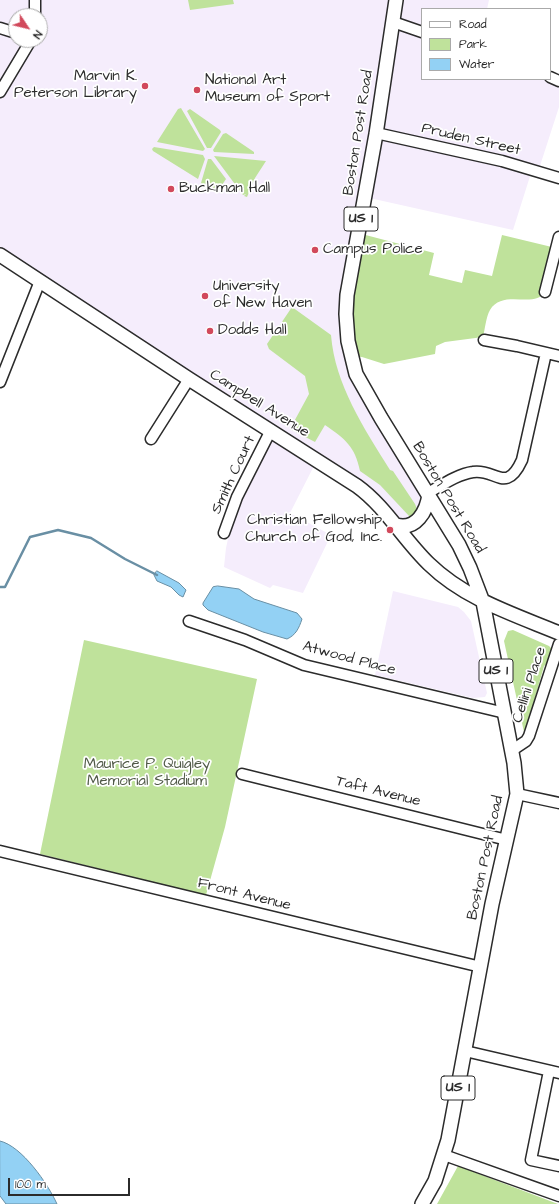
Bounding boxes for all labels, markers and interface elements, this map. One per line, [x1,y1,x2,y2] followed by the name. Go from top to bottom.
[8,8,48,48] north arrow
[421,8,551,80] legend
[459,16,487,33] text: Road
[29,27,46,42] text: N
[459,36,487,53] text: Park
[459,56,494,73] text: Water
[14,68,137,103] place label: Marvin K. Peterson Library
[340,69,378,197] street label: Boston Post Road
[205,72,330,107] place label: National Art Museum of Sport
[140,81,150,91] marker: Marvin K. Peterson Library
[192,85,202,95] marker: National Art Museum of Sport
[420,120,522,160] street label: Pruden Street
[179,180,270,198] place label: Buckman Hall
[166,184,176,194] marker: Buckman Hall
[344,207,378,231] road number: US 1
[323,241,423,259] place label: Campus Police
[310,245,320,255] marker: Campus Police
[213,278,312,313] place label: University of New Haven
[200,291,210,301] marker: University of New Haven
[218,322,287,340] place label: Dodds Hall
[205,326,215,336] marker: Dodds Hall
[206,366,312,442] street label: Campbell Avenue
[208,433,260,517] street label: Smith Court
[408,439,488,557] street label: Boston Post Road
[245,512,382,547] place label: Christian Fellowship Church of God, Inc.
[385,525,395,535] marker: Christian Fellowship Church of God, Inc.
[301,638,397,680] street label: Atwood Place
[509,645,551,725] street label: Cellini Place
[479,659,513,683] road number: US 1
[84,756,210,791] park label: Maurice P. Quigley Memorial Stadium
[334,773,422,811] street label: Taft Avenue
[464,794,508,922] street label: Boston Post Road
[196,875,292,915] street label: Front Avenue
[441,1076,475,1100] road number: US 1
[10,1170,132,1196] scale bar
[15,1176,46,1193] text: 100 m

